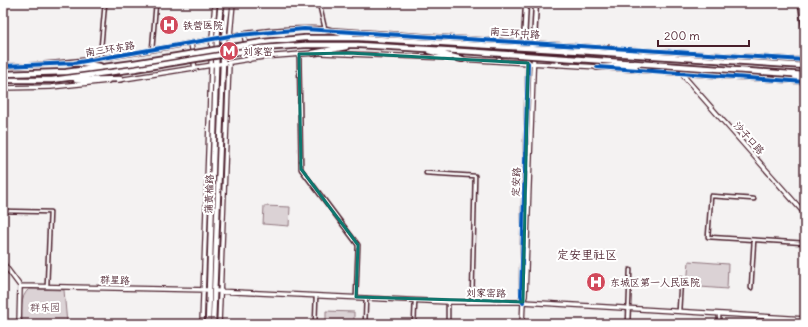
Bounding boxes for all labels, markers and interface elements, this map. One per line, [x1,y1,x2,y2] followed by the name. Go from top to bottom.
[158,14,180,36] hospital icon: 铁营医院
[183,19,223,32] place label: 铁营医院
[658,22,749,48] scale bar
[490,25,540,41] street label: 南三环中路
[664,28,700,43] text: 200 m
[84,39,136,59] street label: 南三环东路
[218,40,240,62] metro station icon: 刘家窑
[243,45,273,58] place label: 刘家窑
[731,119,767,157] street label: 沙子口路
[509,167,523,197] street label: 定安路
[202,174,216,214] street label: 蒲黄榆路
[557,247,617,262] district label: 定安里社区
[585,271,607,293] hospital icon: 东城区第一人民医院
[100,273,130,287] street label: 群星路
[610,276,700,289] place label: 东城区第一人民医院
[466,286,506,300] street label: 刘家窑路
[30,301,60,314] park label: 群乐园

